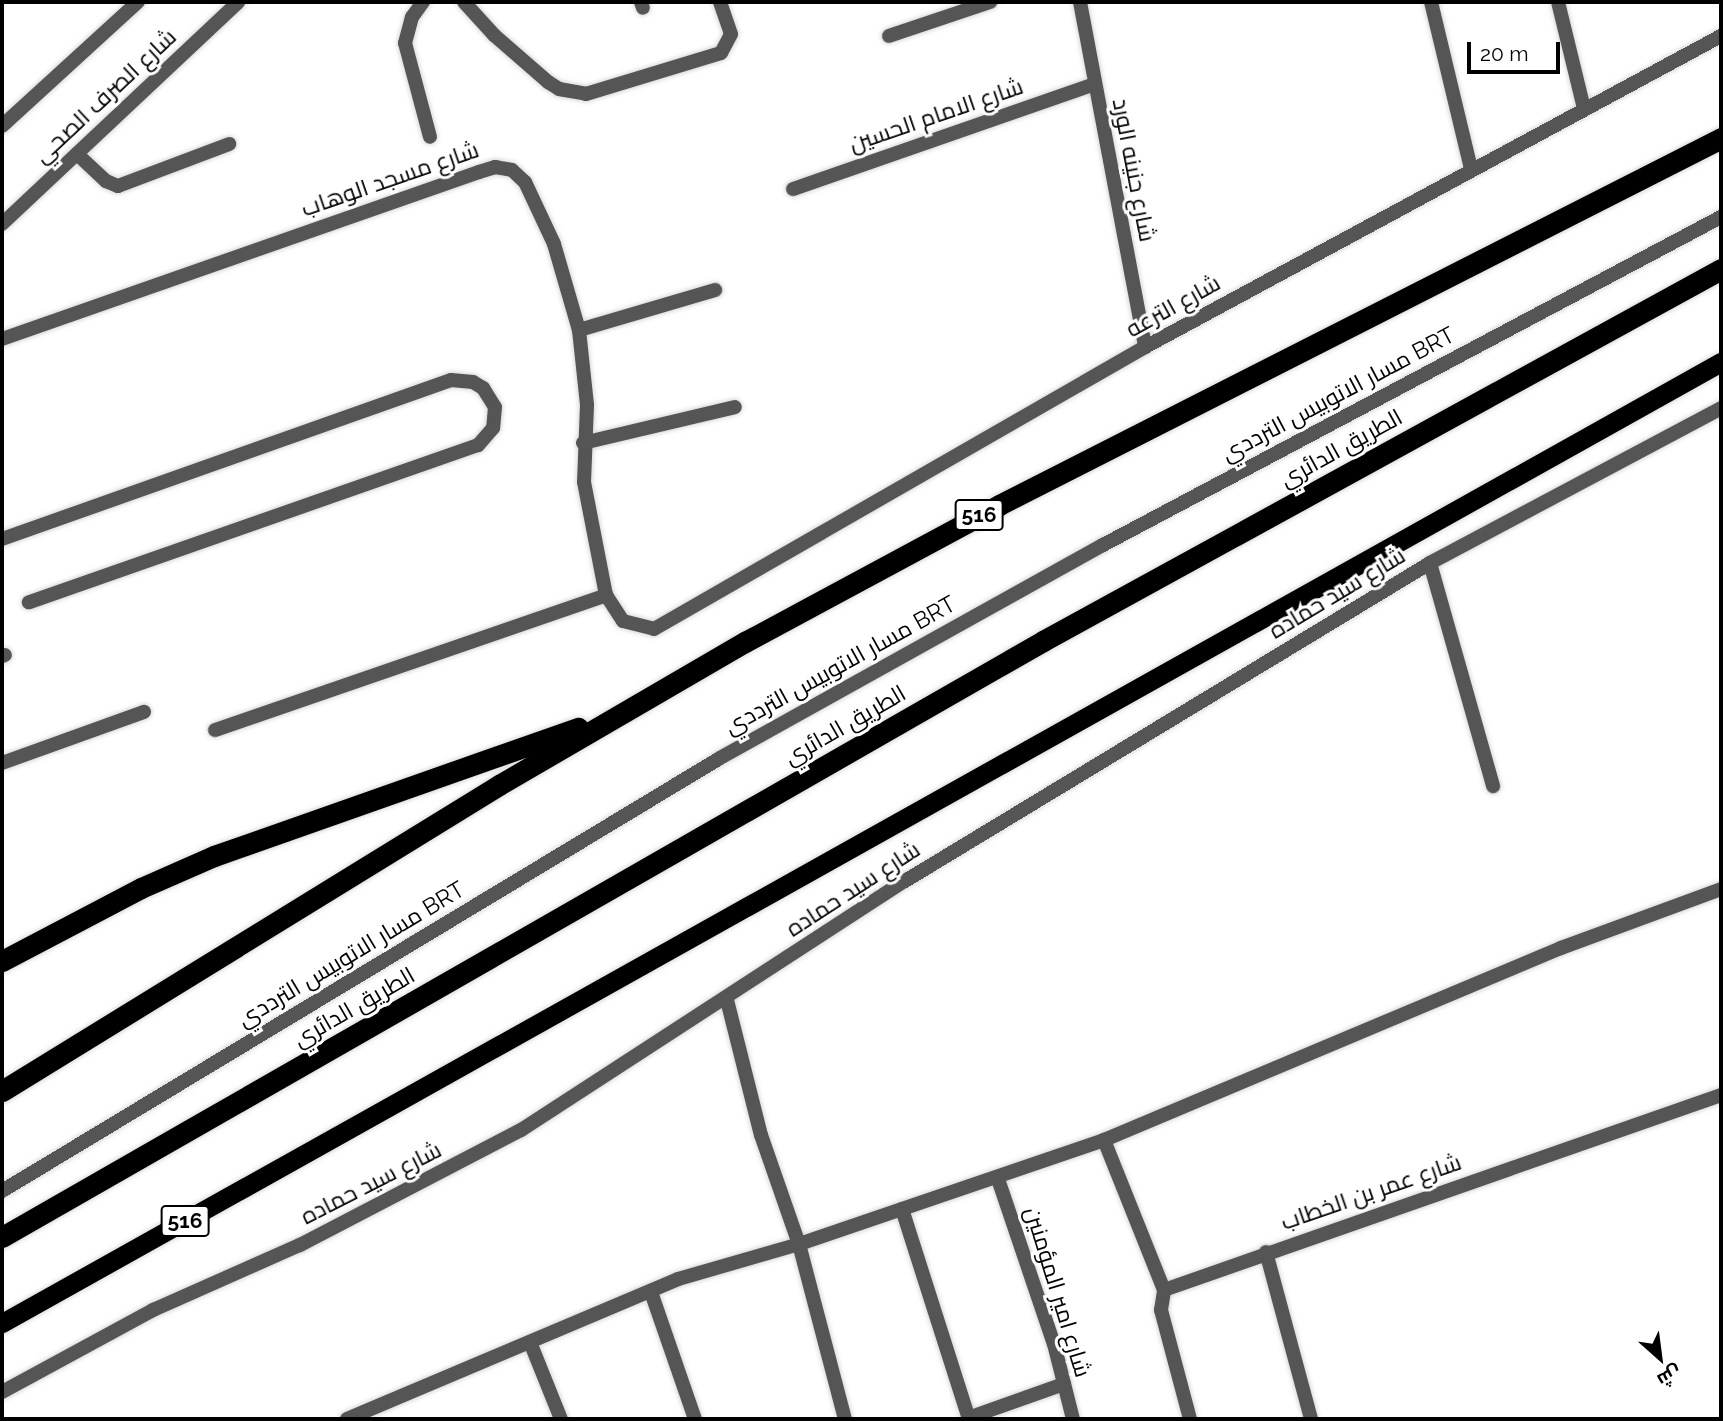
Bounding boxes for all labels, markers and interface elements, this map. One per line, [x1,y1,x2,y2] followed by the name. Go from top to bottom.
[28,23,182,169] street label: شارع الصرف الصحي
[1471,28,1564,72] scale bar
[1480,41,1528,66] text: 20 m
[845,72,1027,158] street label: شارع الامام الحسين
[1107,96,1161,244] street label: شارع جنينه الورد
[298,136,482,222] street label: شارع مسجد الوهاب
[1121,269,1225,343] street label: شارع الترعه
[1217,321,1459,467] street label: مسار الاتوبيس الترددي BRT
[1275,403,1407,493] street label: الطريق الدائري
[954,498,1004,532] road number: 516
[1264,542,1410,644] street label: شارع سيد حماده
[720,590,960,740] street label: مسار الاتوبيس الترددي BRT
[779,679,911,771] street label: الطريق الدائري
[781,835,925,943] street label: شارع سيد حماده
[232,875,470,1033] street label: مسار الاتوبيس الترددي BRT
[288,961,420,1053] street label: الطريق الدائري
[296,1136,446,1230] street label: شارع سيد حماده
[1277,1148,1465,1236] street label: شارع عمر بن الخطاب
[160,1204,210,1238] road number: 516
[1019,1204,1097,1380] street label: شارع امير المؤمنين
[1625,1323,1695,1393] north arrow
[1654,1361,1686,1392] text: ش

